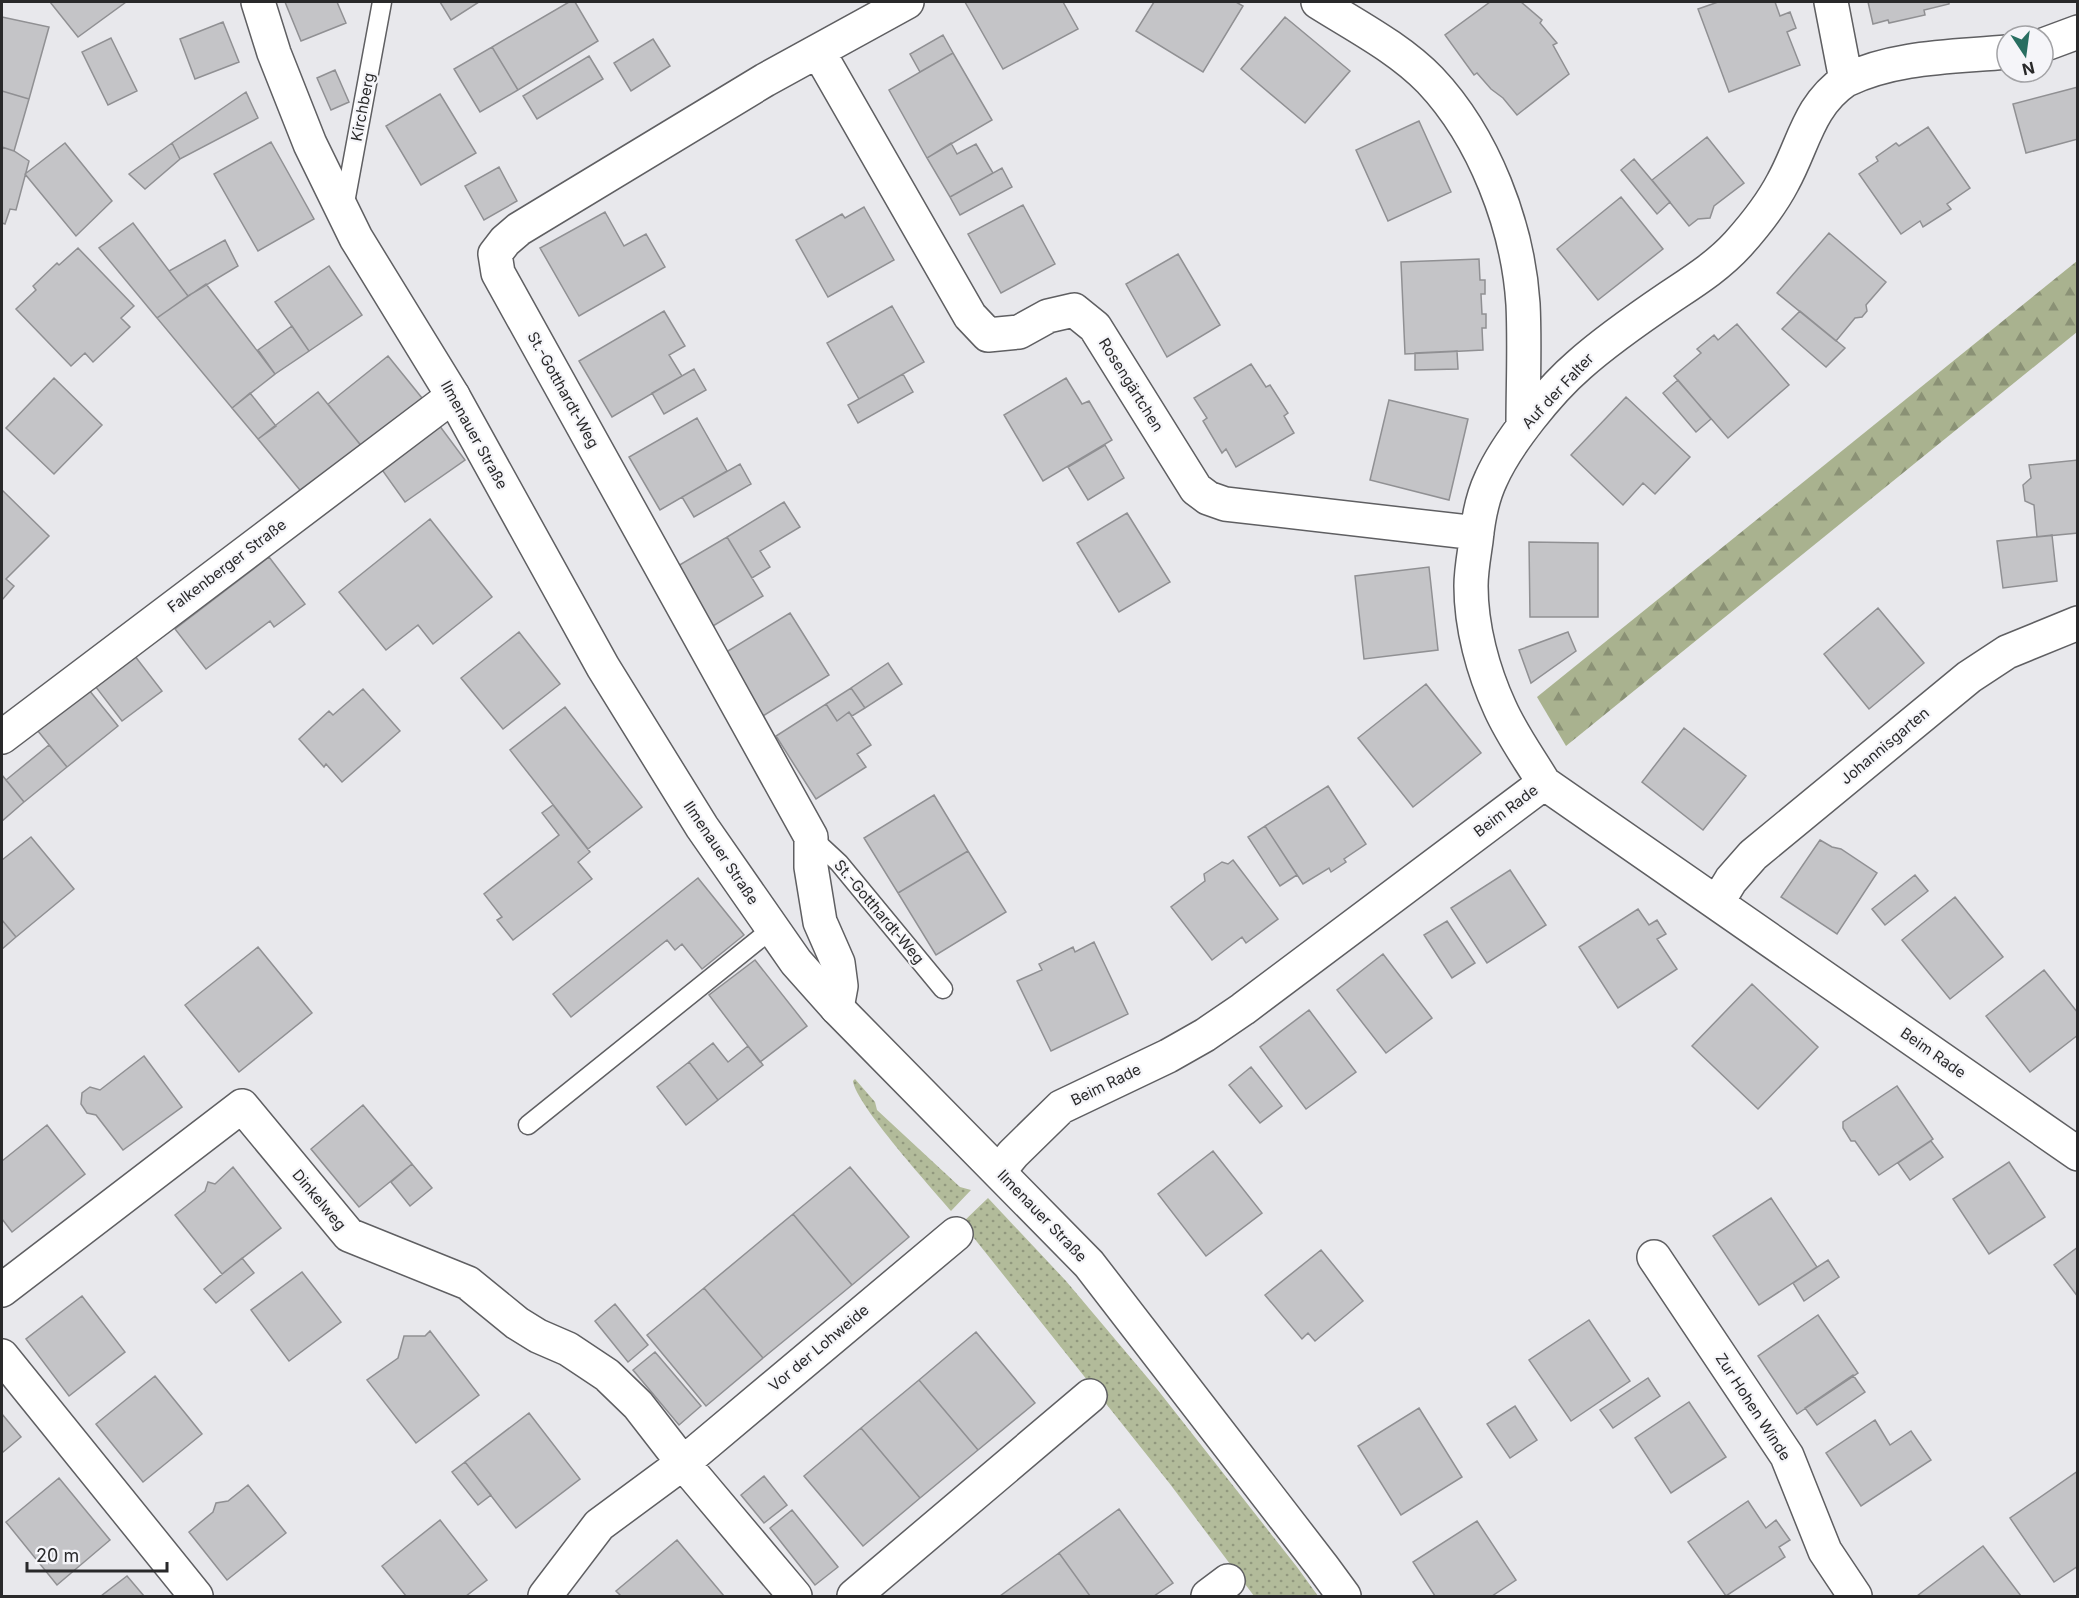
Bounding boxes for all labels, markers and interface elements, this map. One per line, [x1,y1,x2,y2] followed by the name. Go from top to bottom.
[1995,24,2055,84] north arrow
[2020,57,2037,80] text: N
[347,71,378,143] street label: Kirchberg
[524,328,603,451] street label: St.-Gotthardt-Weg
[1095,334,1168,435] street label: Rosengärtchen
[1518,349,1598,433] street label: Auf der Falter
[437,377,512,492] street label: Ilmenauer Straße
[164,515,290,616] street label: Falkenberger Straße
[1836,703,1933,788] street label: Johannisgarten
[1470,780,1542,841] street label: Beim Rade
[680,797,763,908] street label: Ilmenauer Straße
[830,856,929,968] street label: St.-Gotthardt-Weg
[1897,1023,1970,1082] street label: Beim Rade
[1068,1059,1144,1110] street label: Beim Rade
[288,1165,350,1234] street label: Dinkelweg
[994,1166,1091,1266] street label: Ilmenauer Straße
[765,1300,873,1395] street label: Vor der Lohweide
[1712,1349,1795,1464] street label: Zur Hohen Winde
[27,1535,166,1573] scale bar
[36,1545,79,1566] text: 20 m

